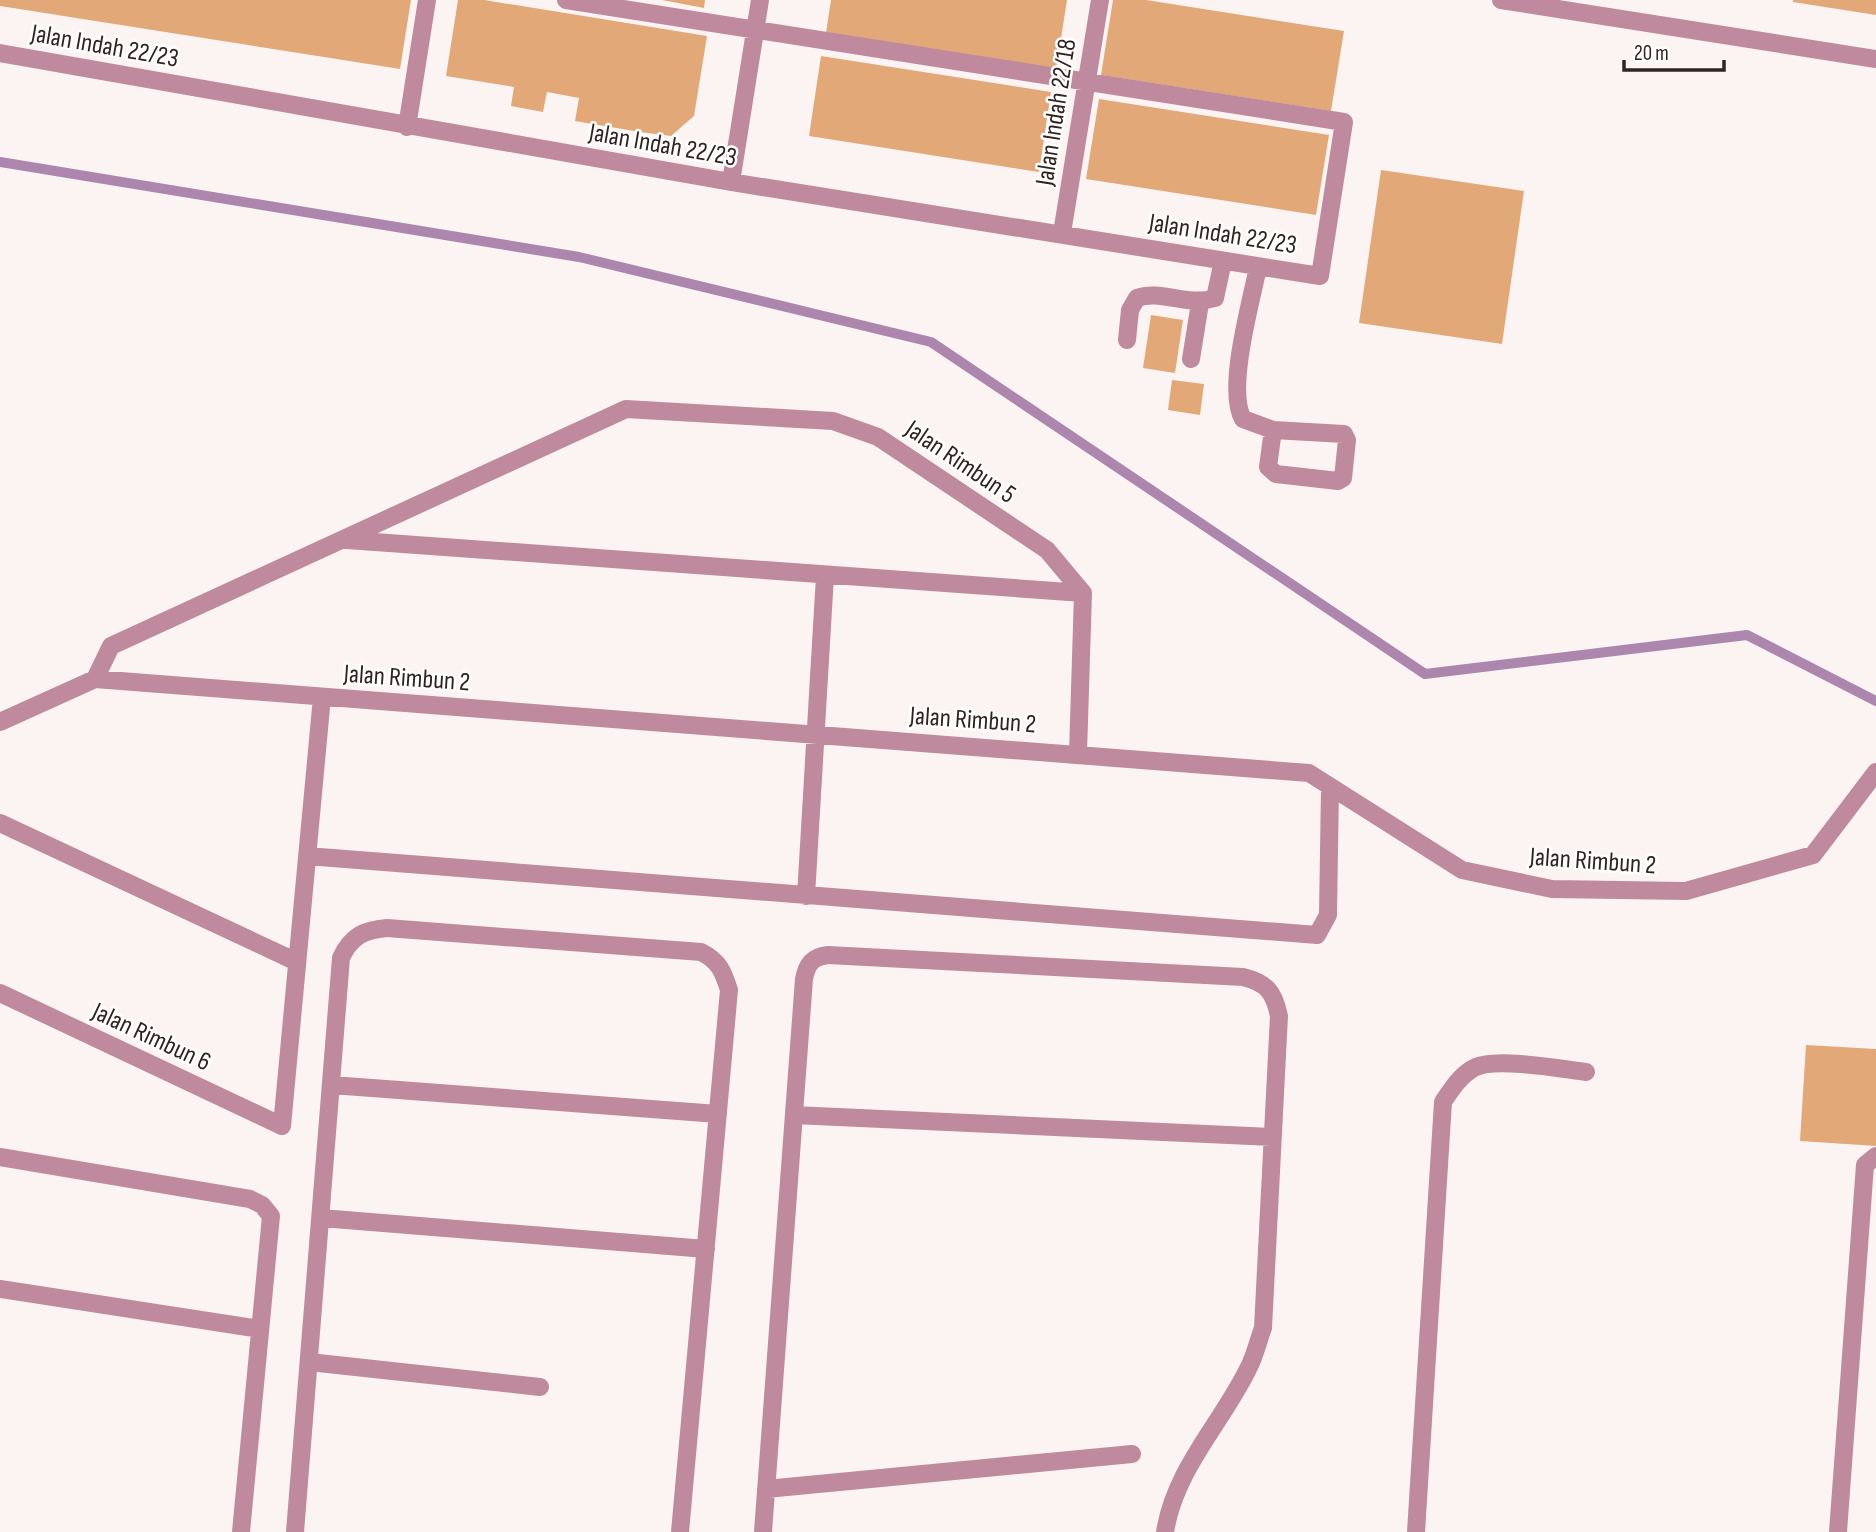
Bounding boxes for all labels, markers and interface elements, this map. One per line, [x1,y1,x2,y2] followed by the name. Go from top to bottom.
[28,18,181,75] street label: Jalan Indah 22/23
[1624,28,1724,72] scale bar
[1029,37,1083,189] street label: Jalan Indah 22/18
[1634,41,1669,66] text: 20 m
[586,117,739,174] street label: Jalan Indah 22/23
[1146,207,1299,261] street label: Jalan Indah 22/23
[898,414,1021,510] street label: Jalan Rimbun 5
[342,659,471,698] street label: Jalan Rimbun 2
[908,701,1037,740] street label: Jalan Rimbun 2
[1528,842,1657,881] street label: Jalan Rimbun 2
[86,996,216,1078] street label: Jalan Rimbun 6

